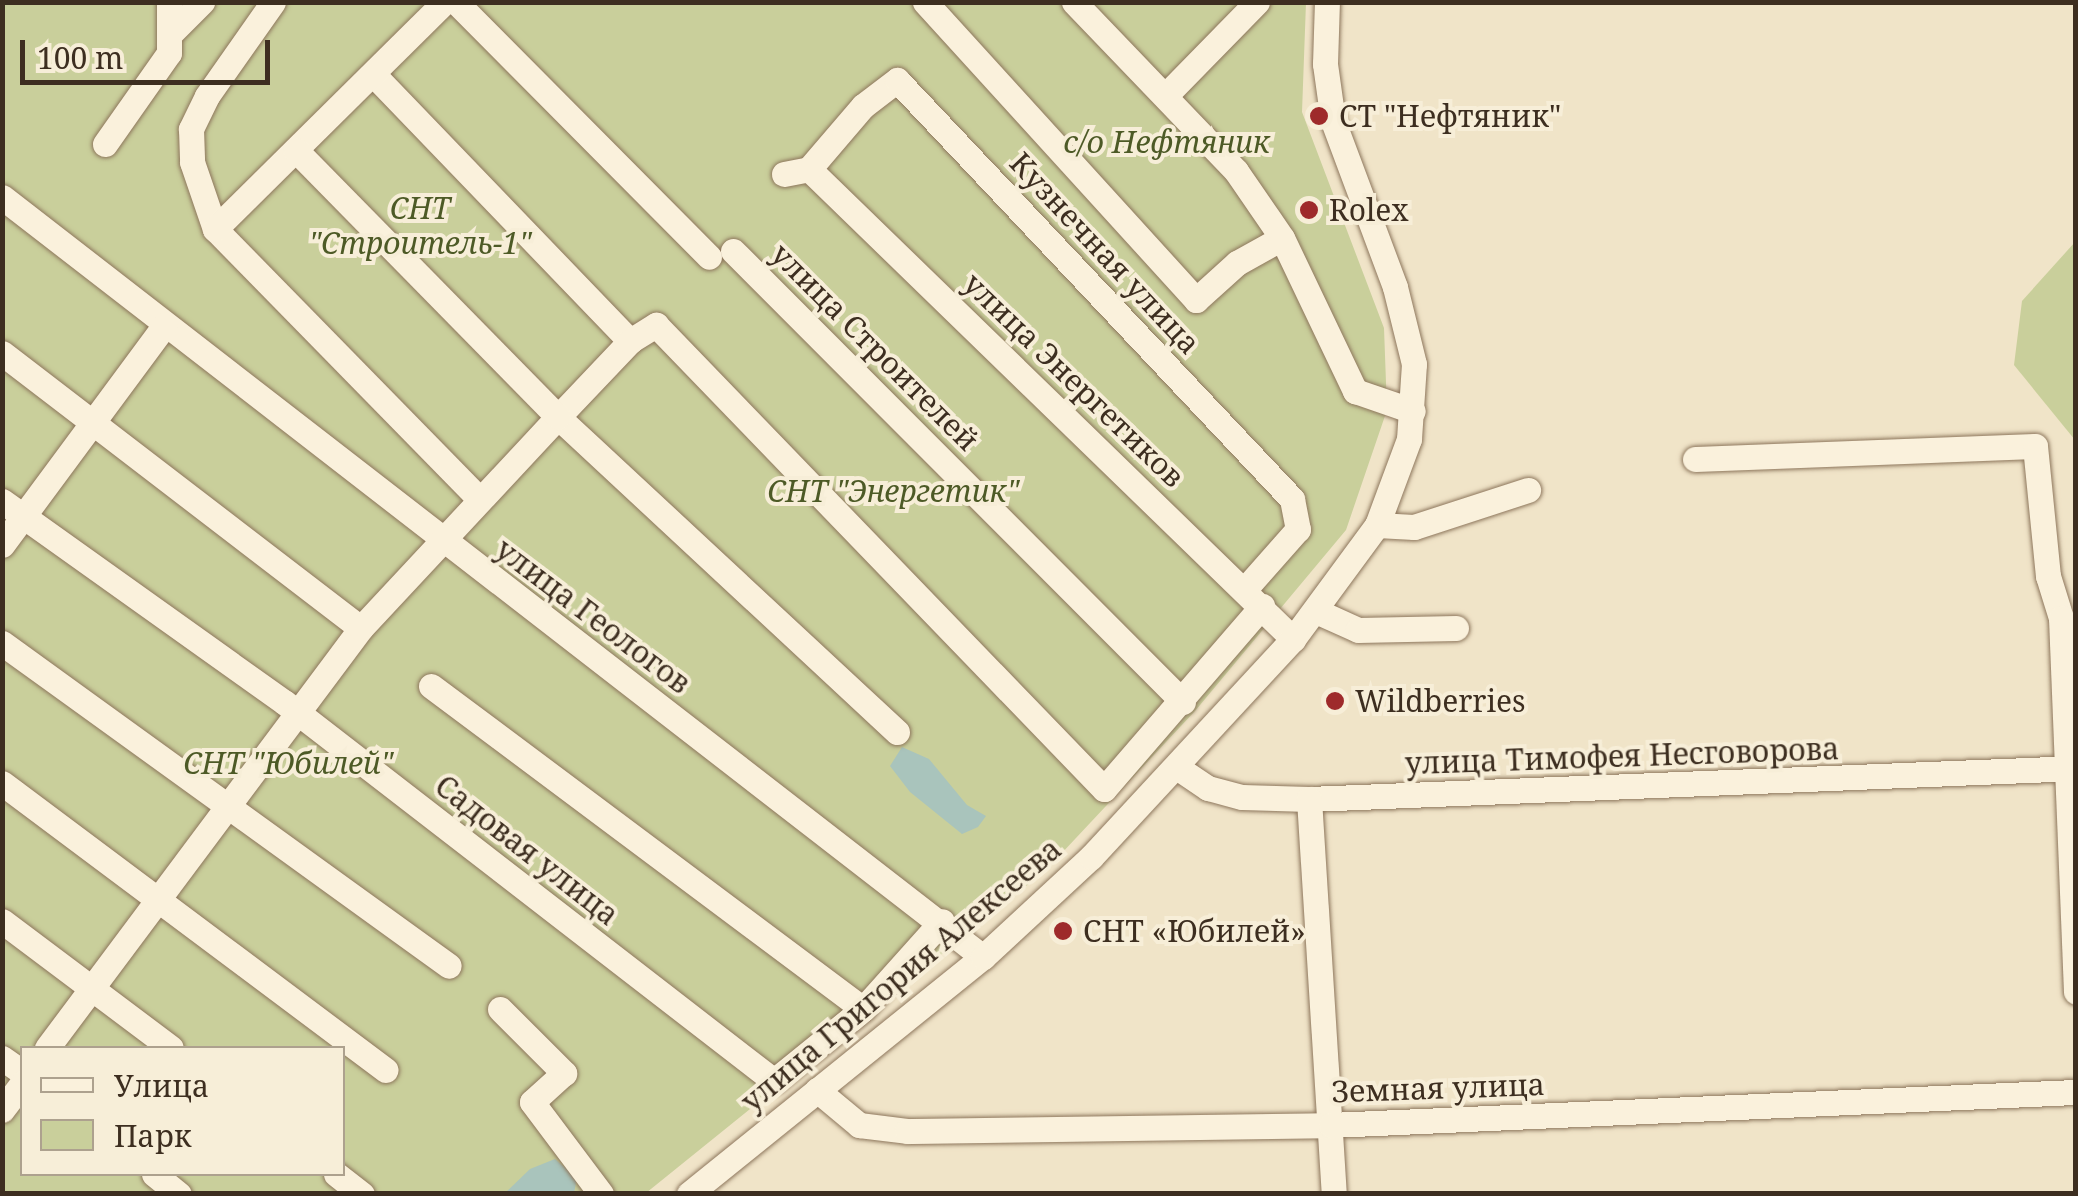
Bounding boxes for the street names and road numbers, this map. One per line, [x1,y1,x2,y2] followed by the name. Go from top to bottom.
[1002,145,1208,361] street label: Кузнечная улица
[764,236,986,458] street label: улица Строителей
[956,265,1192,495] street label: улица Энергетиков
[488,531,698,701] street label: улица Геологов
[1404,730,1840,782] street label: улица Тимофея Несговорова
[428,767,626,933] street label: Садовая улица
[734,831,1068,1119] street label: улица Григория Алексеева
[1331,1066,1545,1110] street label: Земная улица

